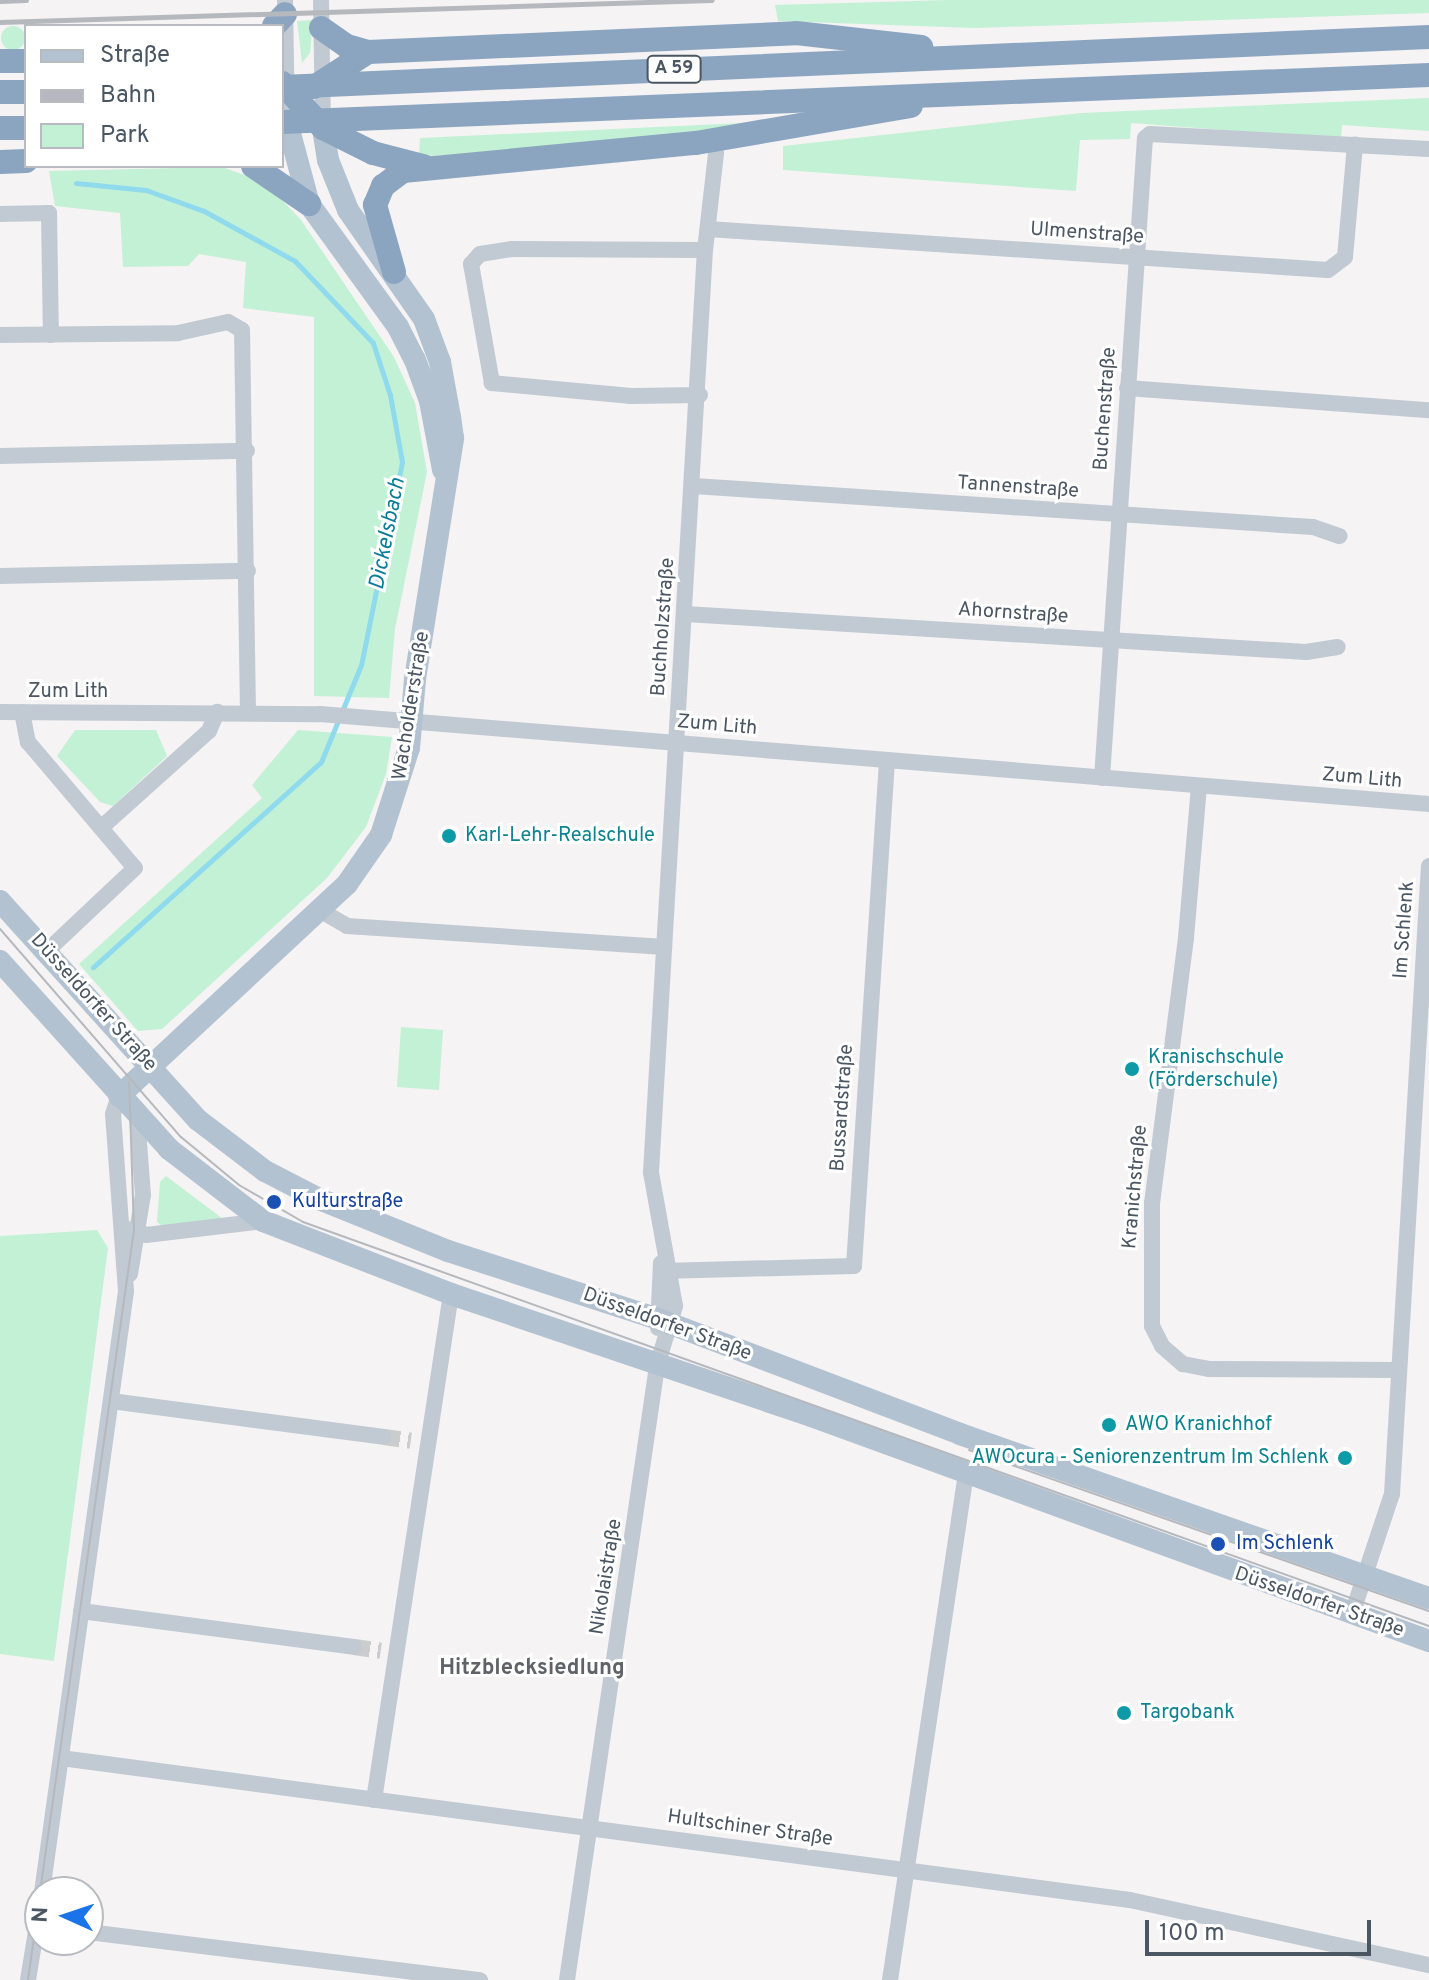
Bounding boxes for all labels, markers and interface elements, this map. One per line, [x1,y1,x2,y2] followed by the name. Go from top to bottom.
[24,24,284,168] legend
[100,41,170,71] text: Straße
[646,55,702,83] road number: A 59
[100,81,156,111] text: Bahn
[100,121,150,151] text: Park
[1029,218,1145,250] street label: Ulmenstraße
[1090,346,1122,472] street label: Buchenstraße
[956,472,1080,504] street label: Tannenstraße
[364,476,412,592] water label: Dickelsbach
[647,557,681,697] street label: Buchholzstraße
[957,598,1069,630] street label: Ahornstraße
[388,630,436,782] street label: Wacholderstraße
[28,680,108,704] street label: Zum Lith
[676,711,758,741] street label: Zum Lith
[1321,764,1403,794] street label: Zum Lith
[465,824,655,848] place label: Karl-Lehr-Realschule
[440,827,458,845] marker: Karl-Lehr-Realschule
[1390,880,1420,980] street label: Im Schlenk
[25,929,161,1077] street label: Düsseldorfer Straße
[827,1043,859,1173] street label: Bussardstraße
[1148,1046,1284,1093] place label: Kranischschule (Förderschule)
[1123,1060,1141,1078] marker: Kranischschule (Förderschule)
[1119,1124,1153,1250] street label: Kranichstraße
[292,1190,403,1214] place label: Kulturstraße
[263,1191,285,1213] marker: Kulturstraße
[579,1283,755,1367] street label: Düsseldorfer Straße
[1125,1413,1272,1437] place label: AWO Kranichhof
[1100,1416,1118,1434] marker: AWO Kranichhof
[972,1446,1329,1470] place label: AWOcura - Seniorenzentrum Im Schlenk
[1336,1449,1354,1467] marker: AWOcura - Seniorenzentrum Im Schlenk
[586,1517,628,1637] street label: Nikolaistraße
[1236,1532,1334,1556] place label: Im Schlenk
[1207,1533,1229,1555] marker: Im Schlenk
[1231,1563,1407,1643] street label: Düsseldorfer Straße
[439,1656,625,1682] district label: Hitzblecksiedlung
[1140,1701,1235,1725] place label: Targobank
[1115,1704,1133,1722] marker: Targobank
[666,1806,834,1852] street label: Hultschiner Straße
[24,1876,104,1956] north arrow
[1149,1904,1375,1954] scale bar
[28,1906,55,1923] text: N
[1159,1919,1225,1949] text: 100 m

